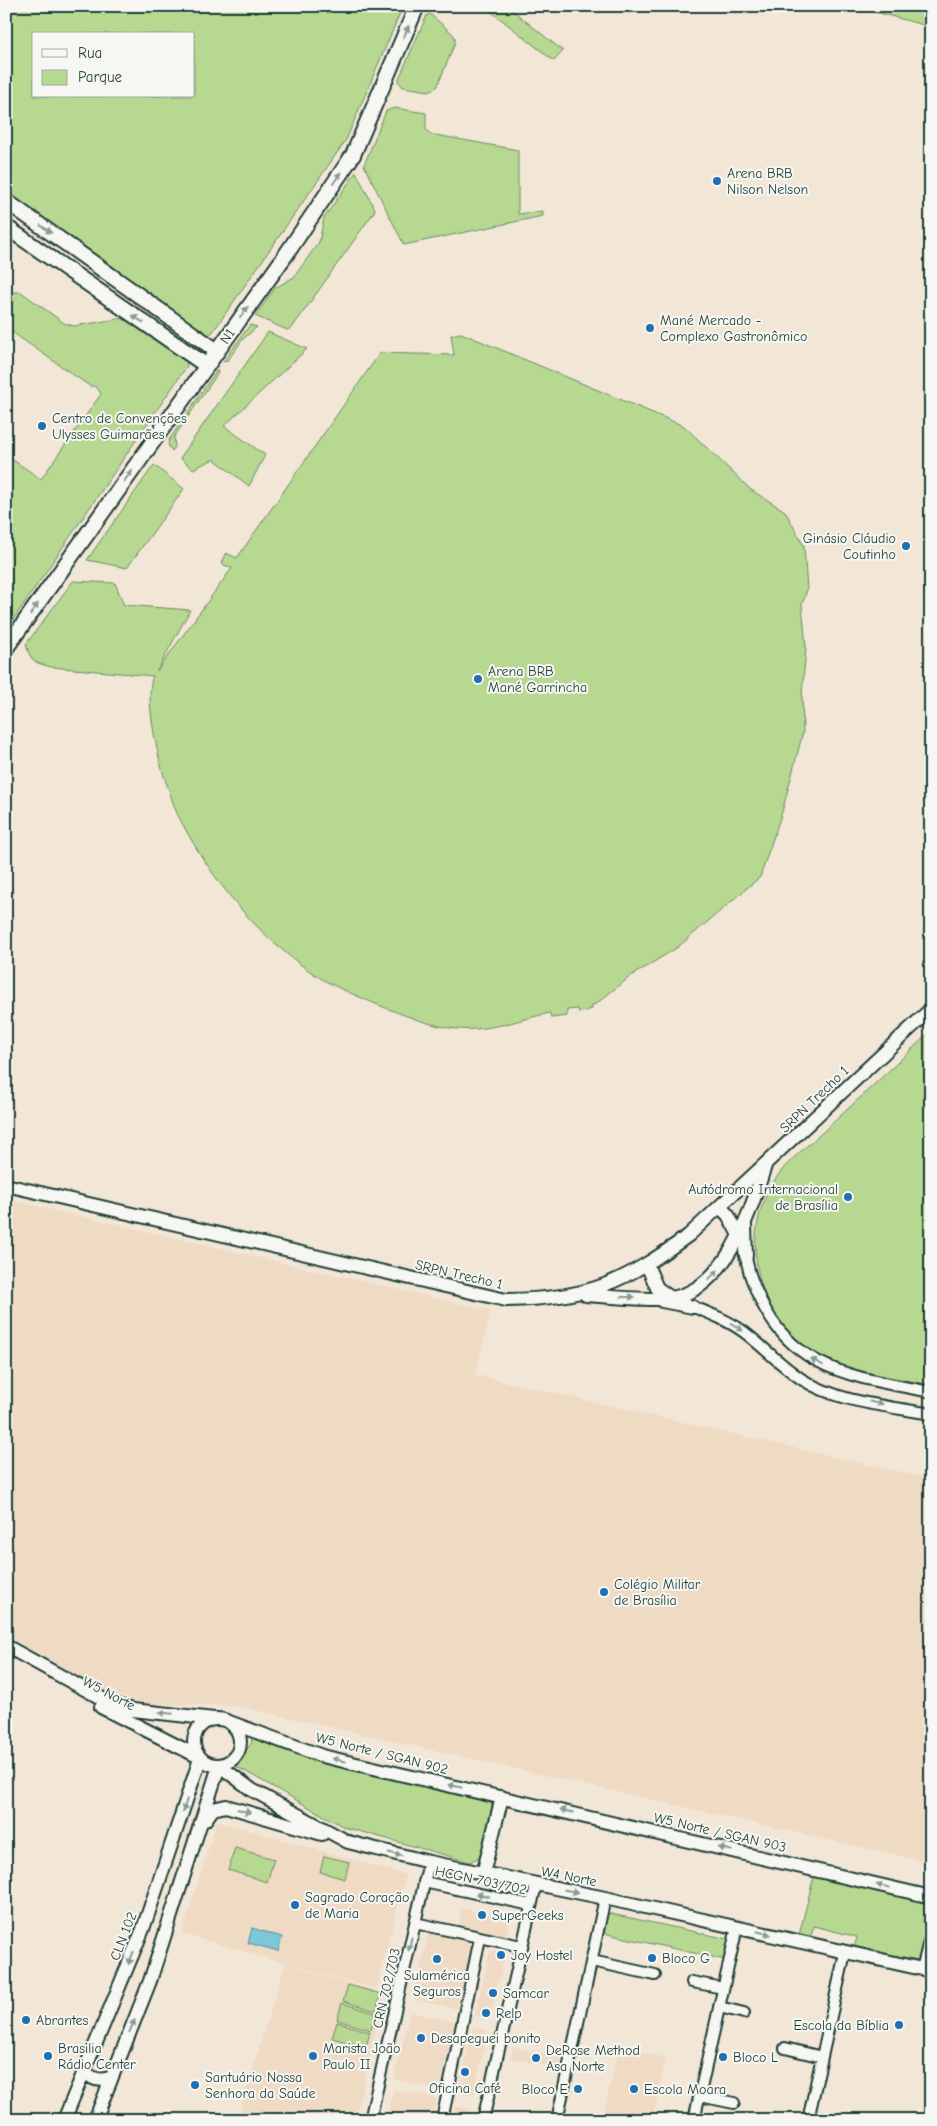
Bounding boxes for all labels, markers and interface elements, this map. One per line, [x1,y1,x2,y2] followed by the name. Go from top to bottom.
[403,25,411,39] one-way arrow
[32,32,195,98] legend
[78,44,102,62] text: Rua
[78,68,123,86] text: Parque
[727,165,808,198] place label: Arena BRB Nilson Nelson
[332,172,342,185] one-way arrow
[711,175,723,187] marker: Arena BRB Nilson Nelson
[39,224,53,234] one-way arrow
[239,305,249,319] one-way arrow
[660,312,807,345] place label: Mané Mercado - Complexo Gastronômico
[131,314,145,324] one-way arrow
[644,322,656,334] marker: Mané Mercado - Complexo Gastronômico
[216,325,239,347] street label: N1
[52,410,187,443] place label: Centro de Convenções Ulysses Guimarães
[36,420,48,432] marker: Centro de Convenções Ulysses Guimarães
[123,470,134,483] one-way arrow
[803,530,896,563] place label: Ginásio Cláudio Coutinho
[900,540,912,552] marker: Ginásio Cláudio Coutinho
[29,602,39,616] one-way arrow
[488,663,587,696] place label: Arena BRB Mané Garrincha
[472,673,484,685] marker: Arena BRB Mané Garrincha
[776,1062,852,1136] street label: SRPN Trecho 1
[688,1181,838,1214] place label: Autódromo Internacional de Brasília
[842,1191,854,1203] marker: Autódromo Internacional de Brasília
[413,1256,504,1293] street label: SRPN Trecho 1
[706,1269,718,1281] one-way arrow
[620,1293,636,1301] one-way arrow
[730,1322,743,1332] one-way arrow
[810,1357,823,1366] one-way arrow
[869,1400,885,1408] one-way arrow
[614,1576,701,1609] place label: Colégio Militar de Brasília
[598,1586,610,1598] marker: Colégio Militar de Brasília
[80,1673,138,1714] street label: W5 Norte
[158,1709,174,1717] one-way arrow
[314,1729,450,1778] street label: W5 Norte / SGAN 902
[330,1755,346,1763] one-way arrow
[447,1782,462,1790] one-way arrow
[181,1798,189,1813] one-way arrow
[237,1807,252,1815] one-way arrow
[559,1807,574,1815] one-way arrow
[652,1809,788,1856] street label: W5 Norte / SGAN 903
[717,1845,732,1853] one-way arrow
[388,1850,403,1858] one-way arrow
[433,1862,528,1899] street label: HCGN 703/702
[540,1863,598,1890] street label: W4 Norte
[876,1882,891,1890] one-way arrow
[564,1888,580,1896] one-way arrow
[305,1889,409,1922] place label: Sagrado Coração de Maria
[476,1891,491,1899] one-way arrow
[289,1899,301,1911] marker: Sagrado Coração de Maria
[492,1907,564,1924] place label: SuperGeeks
[106,1909,141,1963] street label: CLN 102
[476,1909,488,1921] marker: SuperGeeks
[757,1929,772,1937] one-way arrow
[406,1936,414,1952] one-way arrow
[369,1946,404,2030] street label: CRN 702/703
[511,1947,573,1964] place label: Joy Hostel
[495,1949,507,1961] marker: Joy Hostel
[662,1950,710,1967] place label: Bloco G
[126,1951,134,1965] one-way arrow
[646,1952,658,1964] marker: Bloco G
[431,1953,443,1965] marker: Sulamérica Seguros
[404,1967,470,2000] place label: Sulamérica Seguros
[503,1985,550,2002] place label: Samcar
[487,1987,499,1999] marker: Samcar
[496,2005,522,2022] place label: Relp
[480,2007,492,2019] marker: Relp
[36,2012,88,2029] place label: Abrantes
[20,2014,32,2026] marker: Abrantes
[794,2017,889,2034] place label: Escola da Bíblia
[129,2019,137,2033] one-way arrow
[893,2019,905,2031] marker: Escola da Bíblia
[431,2030,541,2047] place label: Desapeguei bonito
[415,2032,427,2044] marker: Desapeguei bonito
[58,2040,136,2073] place label: Brasilia Rádio Center
[323,2040,400,2073] place label: Marista João Paulo II
[546,2042,640,2075] place label: DeRose Method Asa Norte
[733,2049,778,2066] place label: Bloco L
[42,2050,54,2062] marker: Brasilia Rádio Center
[307,2050,319,2062] marker: Marista João Paulo II
[717,2051,729,2063] marker: Bloco L
[530,2052,542,2064] marker: DeRose Method Asa Norte
[459,2066,471,2078] marker: Oficina Café
[205,2069,315,2102] place label: Santuário Nossa Senhora da Saúde
[189,2079,201,2091] marker: Santuário Nossa Senhora da Saúde
[429,2080,501,2097] place label: Oficina Café
[522,2081,568,2098] place label: Bloco E
[644,2081,726,2098] place label: Escola Moara
[572,2083,584,2095] marker: Bloco E
[628,2083,640,2095] marker: Escola Moara

